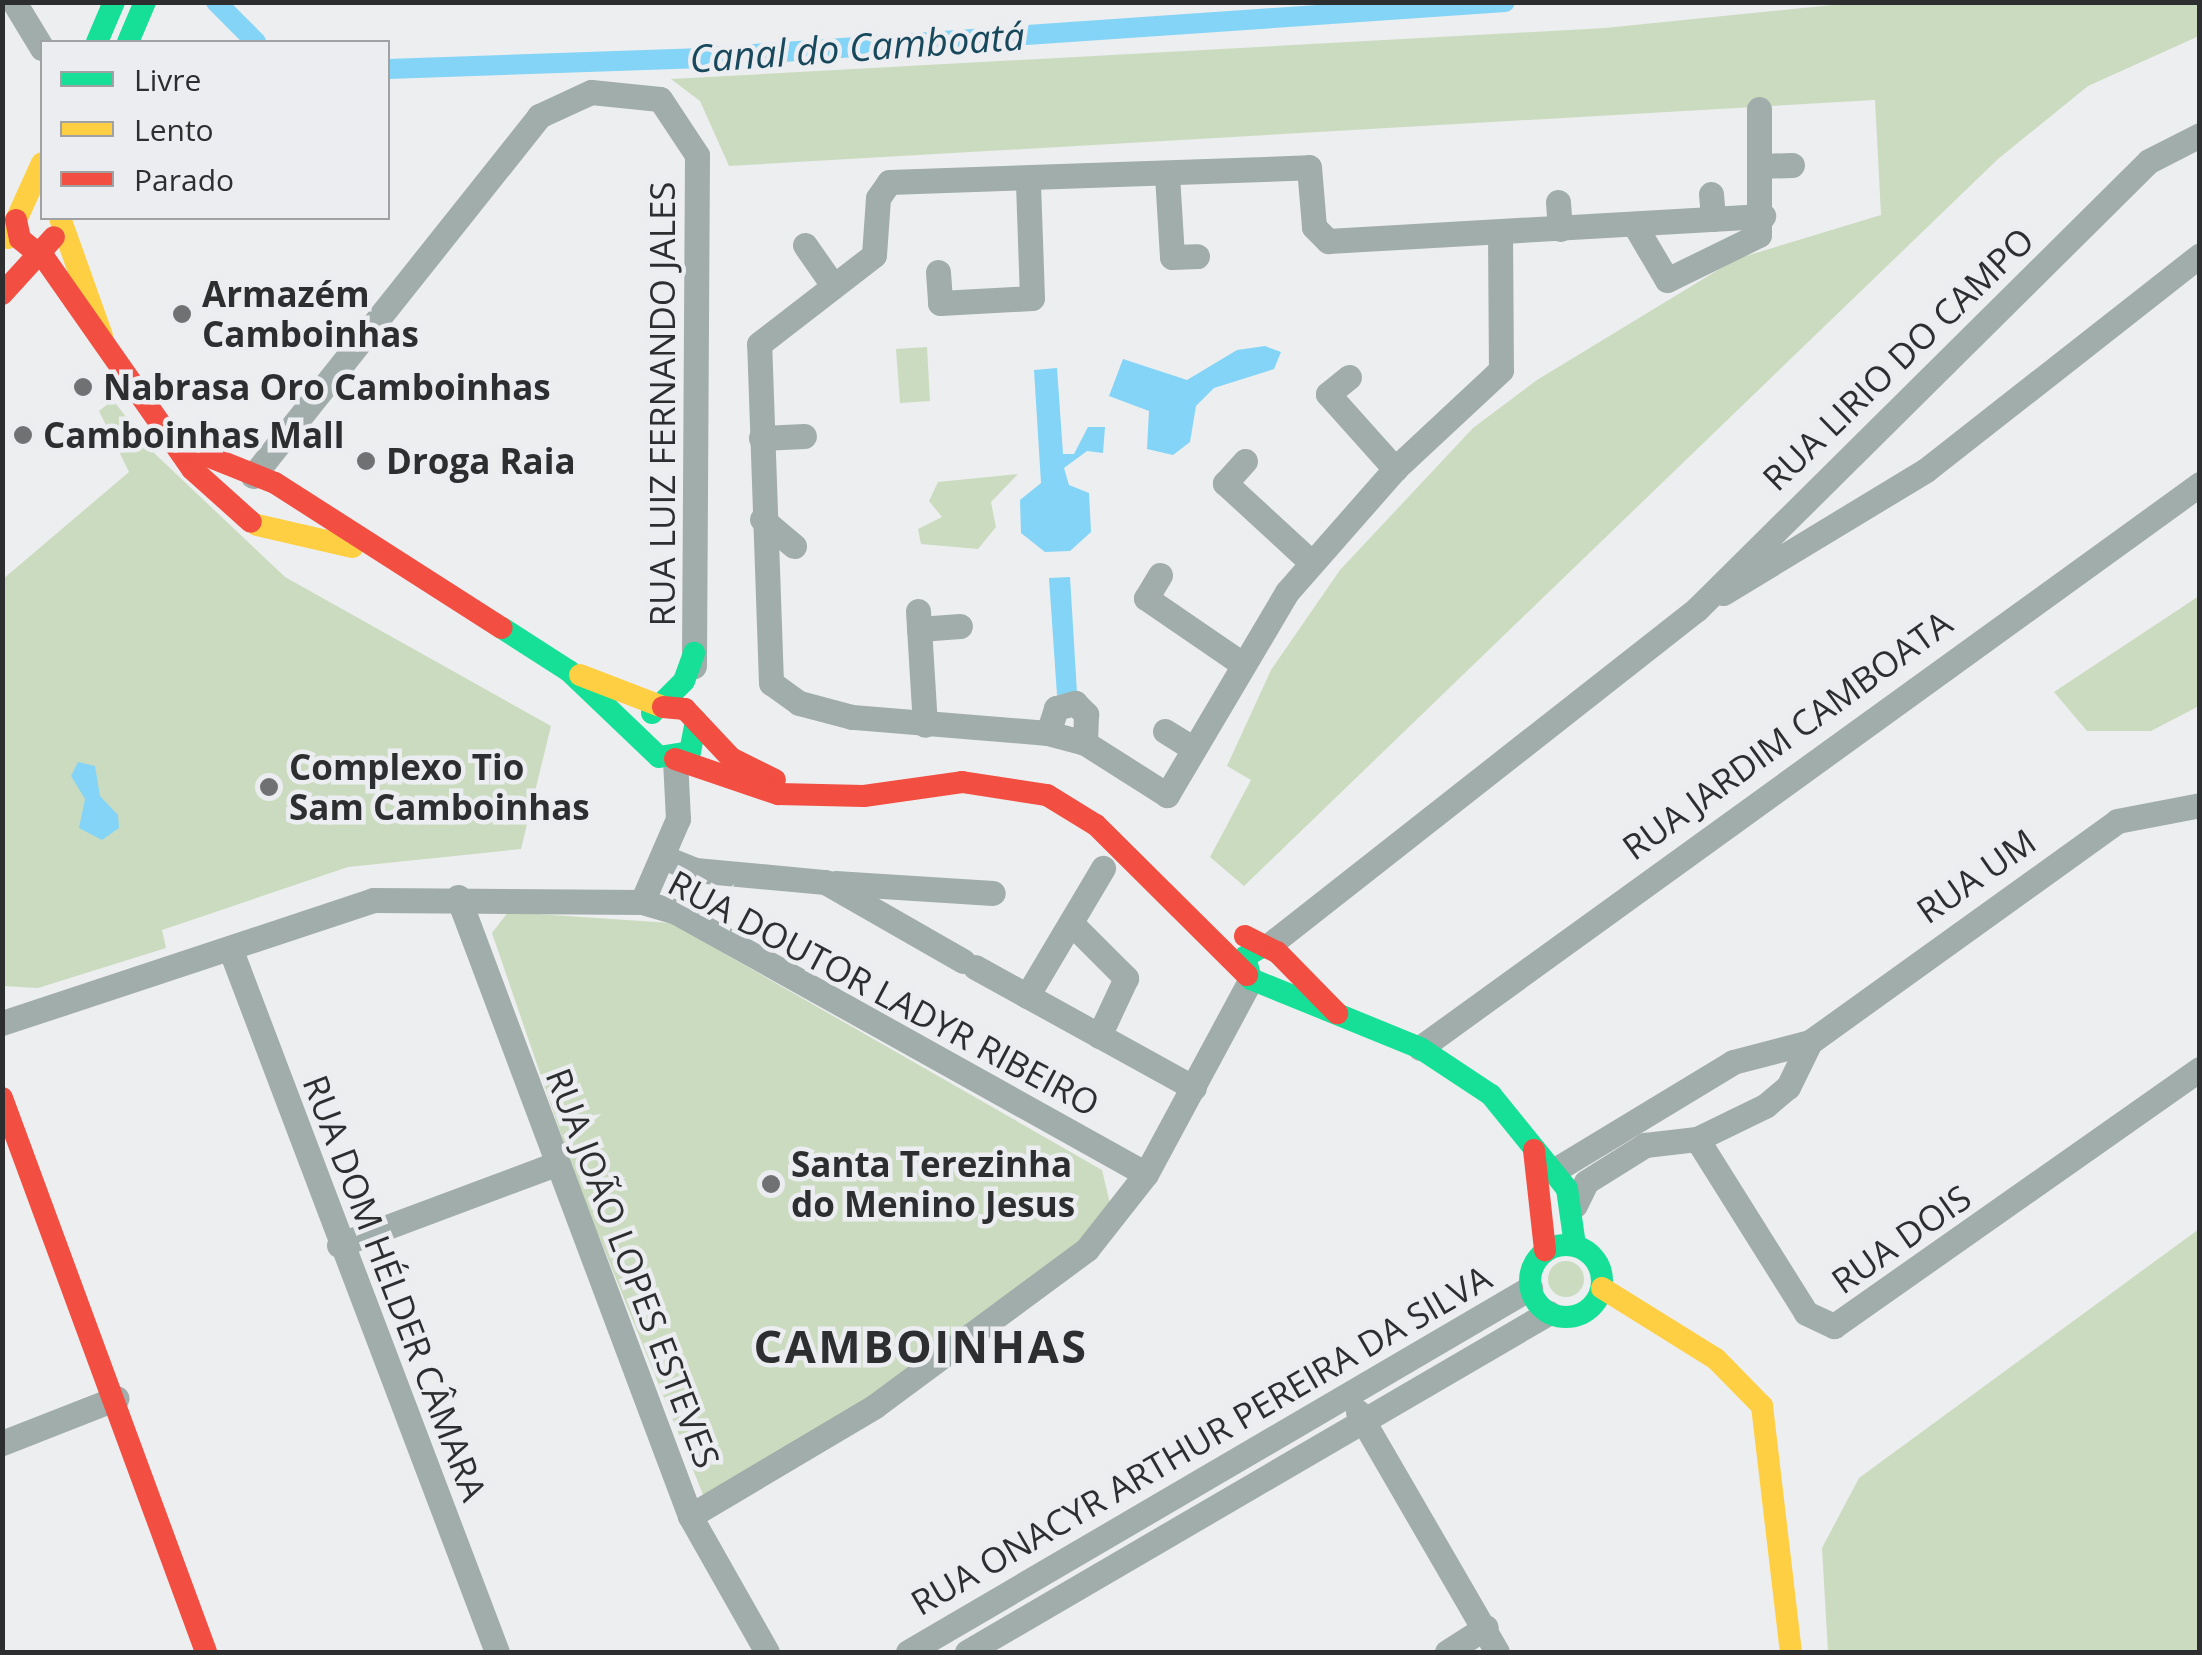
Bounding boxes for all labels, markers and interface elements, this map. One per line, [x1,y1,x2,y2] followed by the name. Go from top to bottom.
[688,13,1026,81] water label: Canal do Camboatá
[40,40,390,220] legend
[134,59,201,100] text: Livre
[134,109,214,150] text: Lento
[134,159,234,200] text: Parado
[641,181,683,627] street label: RUA LUIZ FERNANDO JALES
[1754,219,2042,499] street label: RUA LIRIO DO CAMPO
[202,273,419,355] place label: Armazém Camboinhas
[171,303,193,325] marker: Armazém Camboinhas
[103,366,551,408] place label: Nabrasa Oro Camboinhas
[72,376,94,398] marker: Nabrasa Oro Camboinhas
[43,414,344,456] place label: Camboinhas Mall
[12,424,34,446] marker: Camboinhas Mall
[386,440,576,482] place label: Droga Raia
[355,450,377,472] marker: Droga Raia
[1614,602,1960,868] street label: RUA JARDIM CAMBOATA
[289,746,590,828] place label: Complexo Tio Sam Camboinhas
[258,776,280,798] marker: Complexo Tio Sam Camboinhas
[1909,820,2043,932] street label: RUA UM
[661,861,1107,1125] street label: RUA DOUTOR LADYR RIBEIRO
[537,1062,729,1474] street label: RUA JOÃO LOPES ESTEVES
[294,1069,496,1507] street label: RUA DOM HÉLDER CÂMARA
[791,1143,1075,1225] place label: Santa Terezinha do Menino Jesus
[760,1173,782,1195] marker: Santa Terezinha do Menino Jesus
[1823,1176,1979,1302] street label: RUA DOIS
[904,1256,1498,1624] street label: RUA ONACYR ARTHUR PEREIRA DA SILVA
[754,1319,1088,1373] district label: CAMBOINHAS

